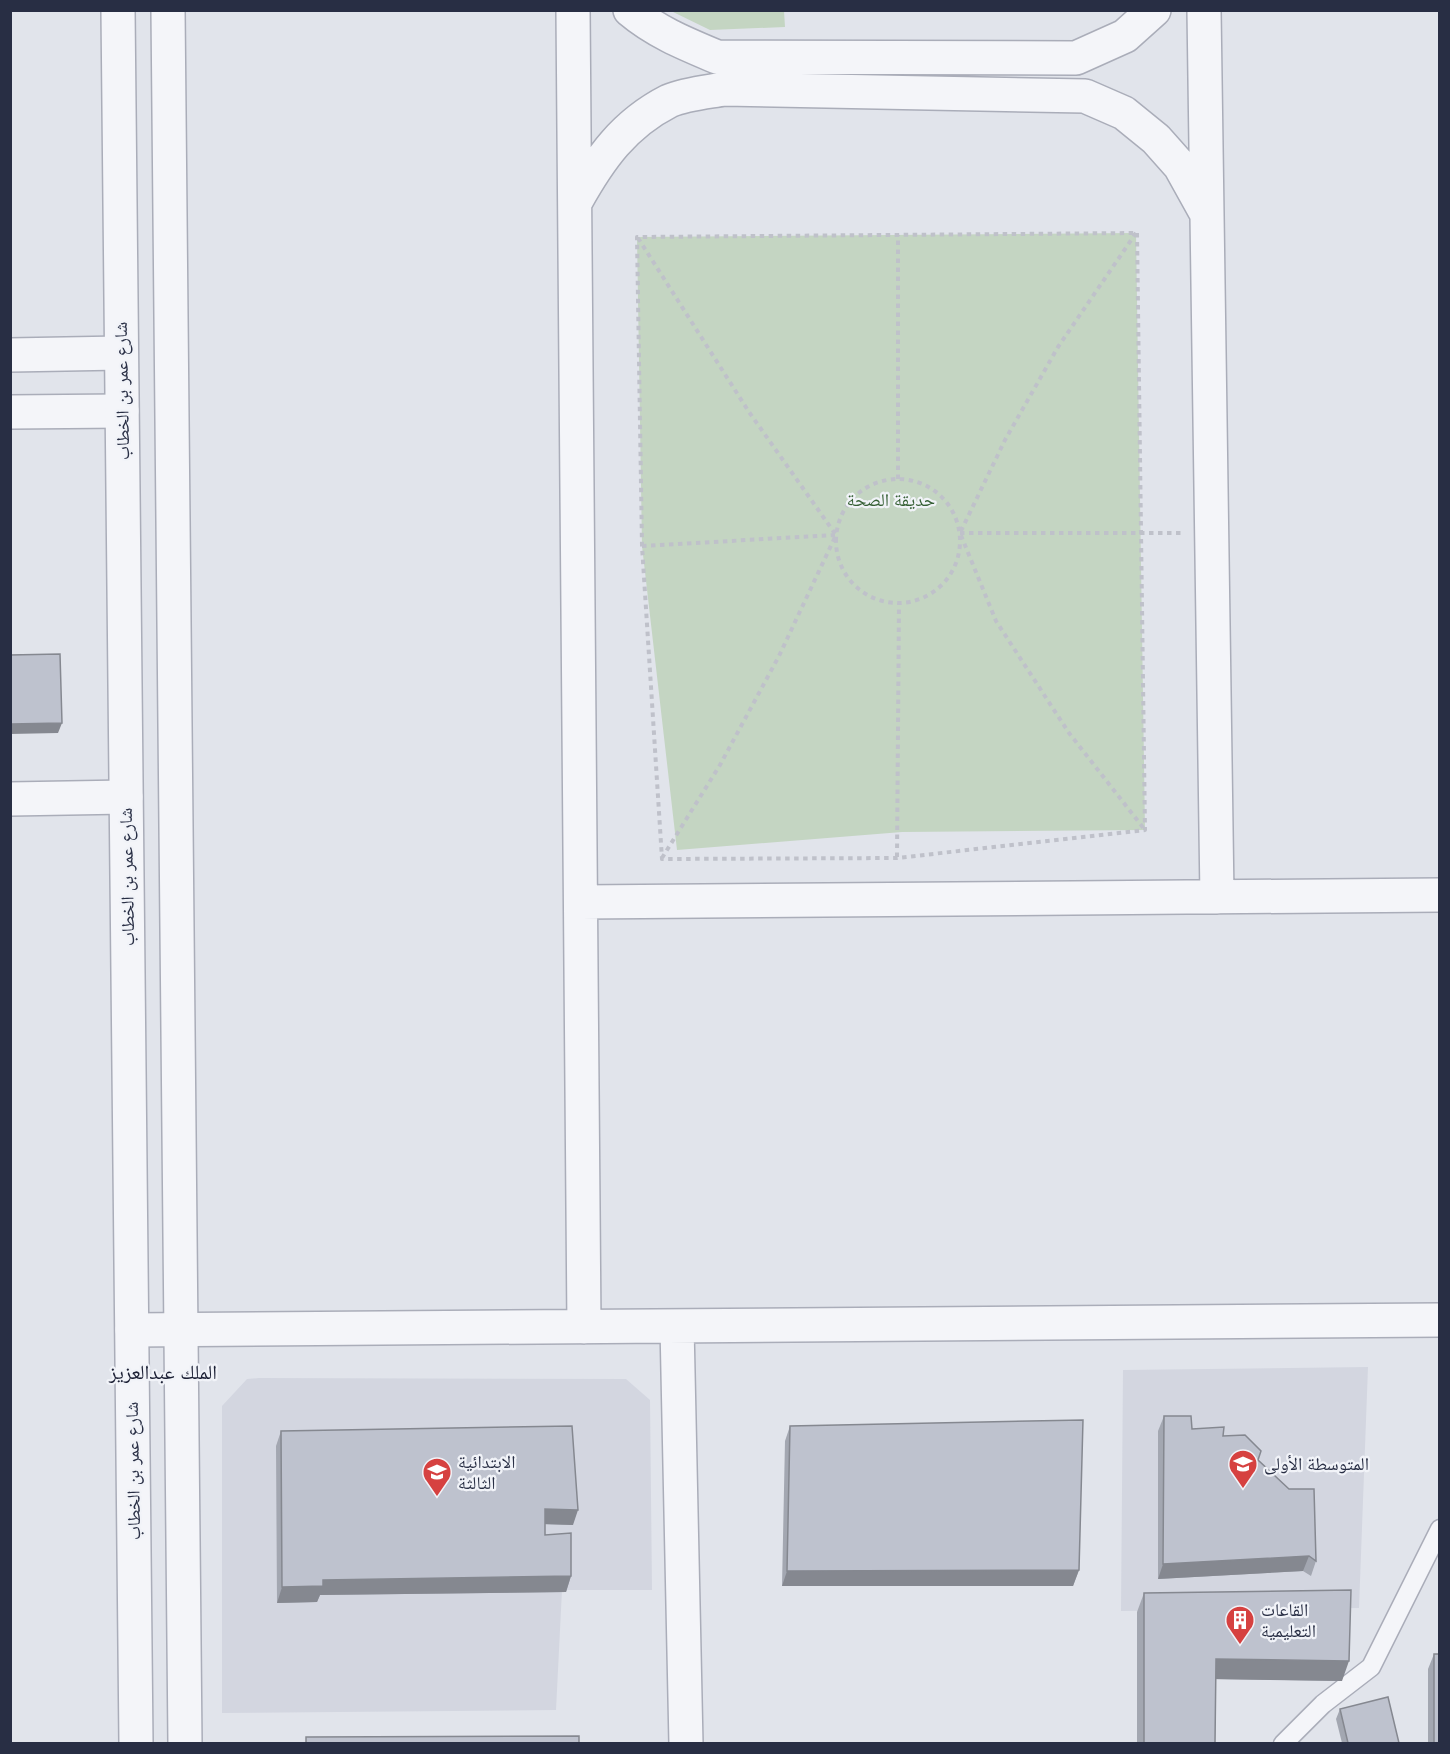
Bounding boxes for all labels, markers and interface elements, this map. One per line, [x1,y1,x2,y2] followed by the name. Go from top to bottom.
[111,322,134,460] street label: شارع عمر بن الخطاب
[847,490,935,510] park label: حديقة الصحة
[116,808,139,946] street label: شارع عمر بن الخطاب
[108,1361,217,1384] district label: الملك عبدالعزيز
[122,1402,145,1540] street label: شارع عمر بن الخطاب
[1227,1448,1259,1490] school or university icon: المتوسطة الأولى
[458,1452,515,1493] place label: الابتدائية الثالثة
[1264,1454,1369,1475] place label: المتوسطة الأولى
[421,1456,453,1498] school or university icon: الابتدائية الثالثة
[1261,1600,1316,1641] place label: القاعات التعليمية
[1224,1604,1256,1646] building icon: القاعات التعليمية

